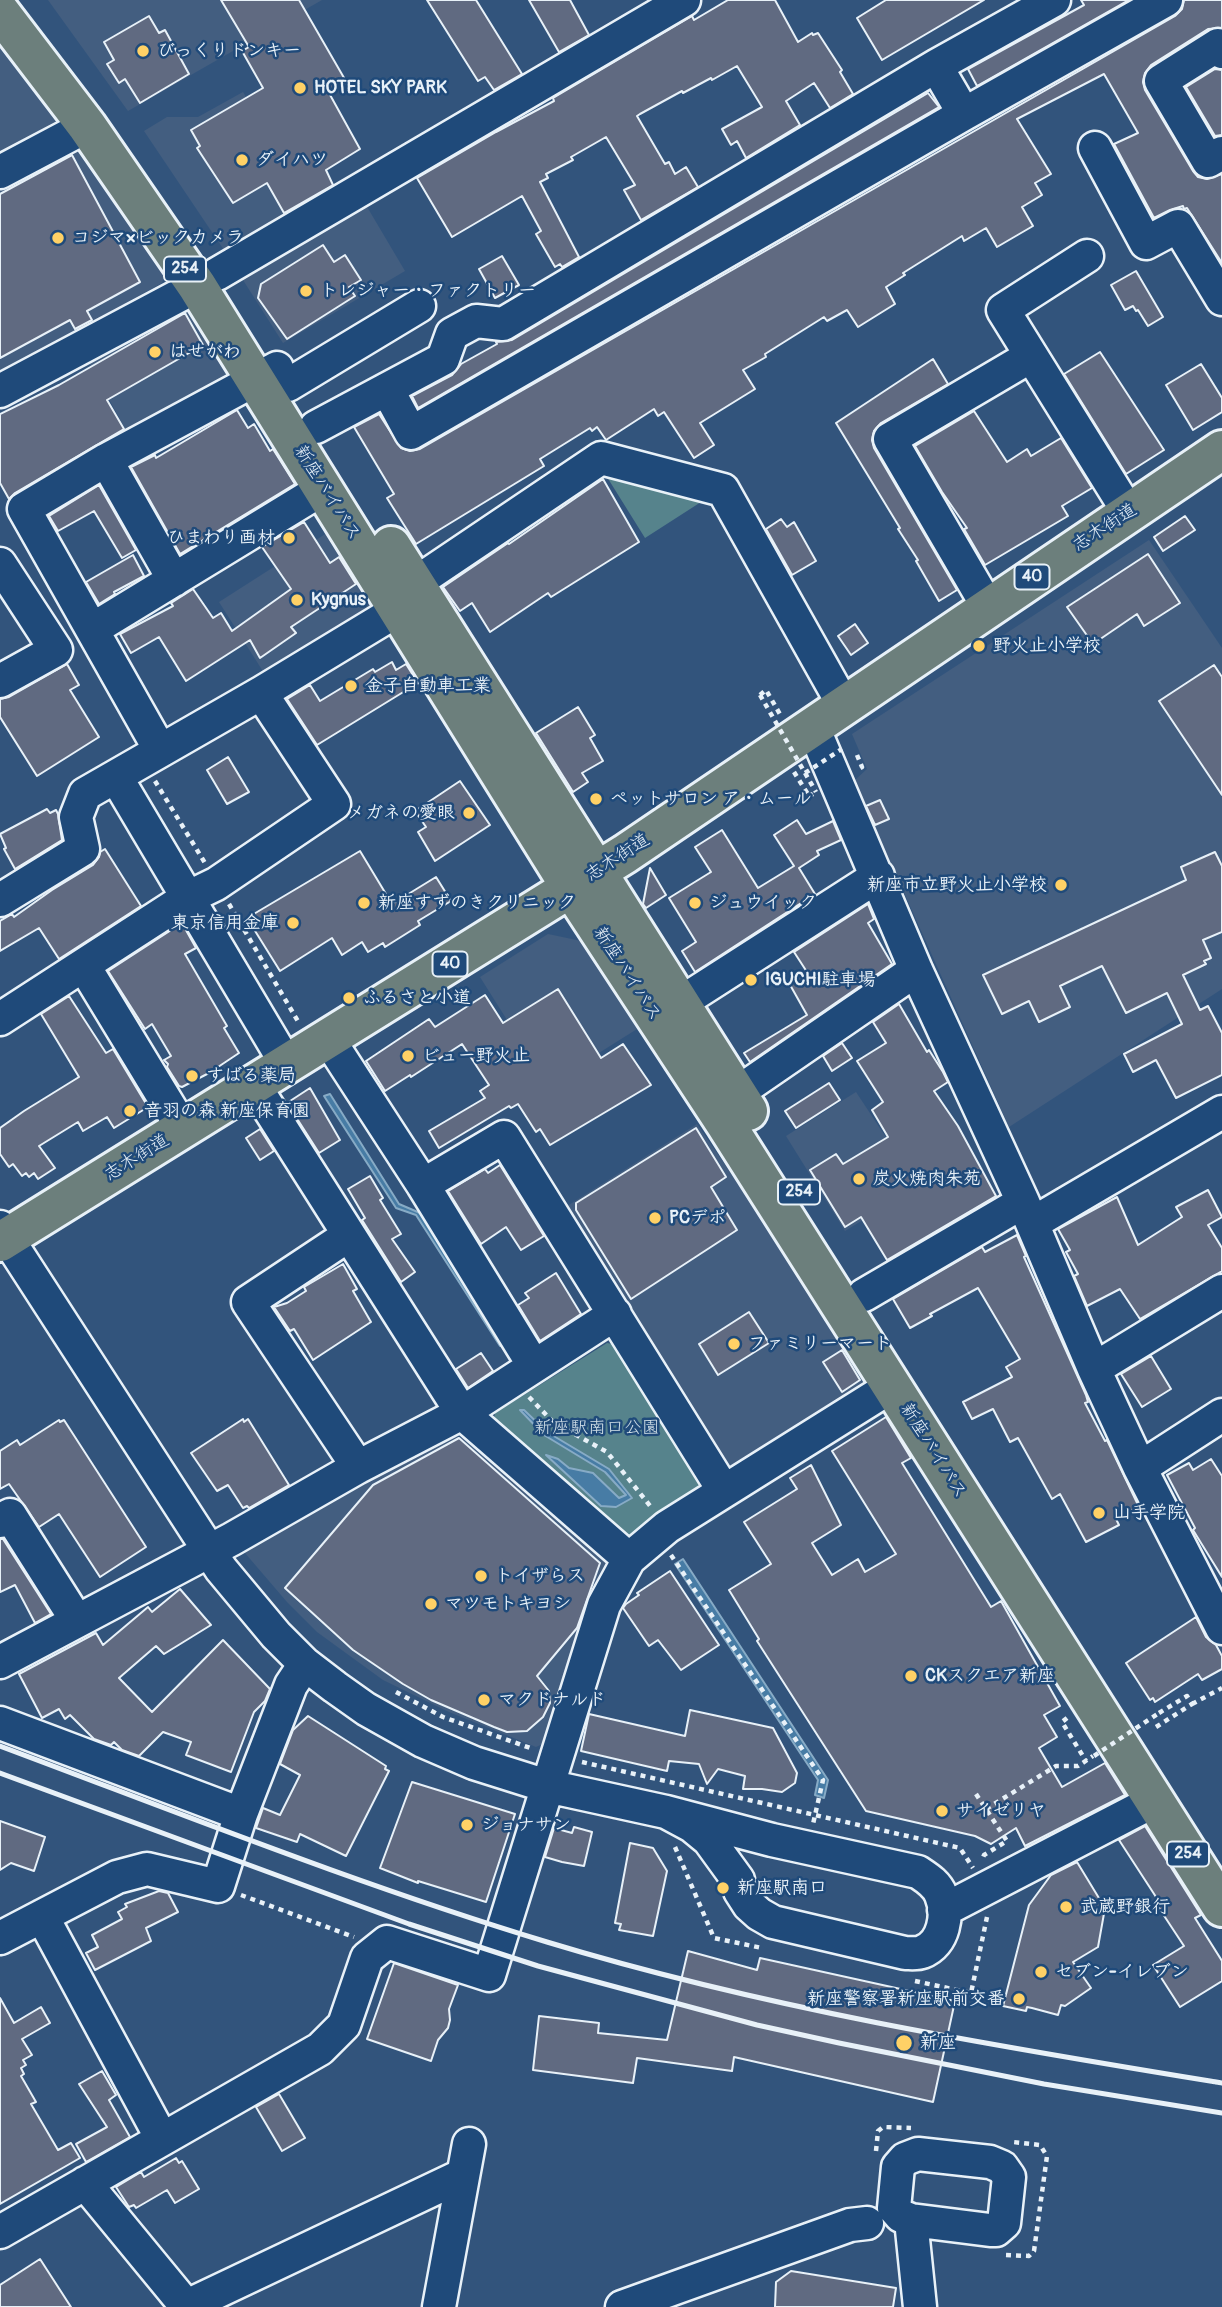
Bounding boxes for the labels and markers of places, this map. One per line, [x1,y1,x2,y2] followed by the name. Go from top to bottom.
[157,40,301,62] place label: びっくりドンキー
[135,43,151,59] marker: びっくりドンキー
[314,77,447,99] place label: HOTEL SKY PARK
[292,80,308,96] marker: HOTEL SKY PARK
[256,149,328,171] place label: ダイハツ
[234,152,250,168] marker: ダイハツ
[72,227,244,249] place label: コジマ×ビックカメラ
[50,230,66,246] marker: コジマ×ビックカメラ
[320,280,536,302] place label: トレジャー・ファクトリー
[298,283,314,299] marker: トレジャー・ファクトリー
[169,341,241,363] place label: はせがわ
[147,344,163,360] marker: はせがわ
[167,527,275,549] place label: ひまわり画材
[281,530,297,546] marker: ひまわり画材
[311,589,366,611] place label: Kygnus
[289,592,305,608] marker: Kygnus
[993,635,1101,657] place label: 野火止小学校
[971,638,987,654] marker: 野火止小学校
[365,675,491,697] place label: 金子自動車工業
[343,678,359,694] marker: 金子自動車工業
[610,788,812,810] place label: ペットサロン ア・ムール
[588,791,604,807] marker: ペットサロン ア・ムール
[347,802,455,824] place label: メガネの愛眼
[461,805,477,821] marker: メガネの愛眼
[867,874,1047,896] place label: 新座市立野火止小学校
[1053,877,1069,893] marker: 新座市立野火止小学校
[378,892,576,914] place label: 新座すずのきクリニック
[709,892,817,914] place label: ジュウイック
[356,895,372,911] marker: 新座すずのきクリニック
[687,895,703,911] marker: ジュウイック
[171,912,279,934] place label: 東京信用金庫
[285,915,301,931] marker: 東京信用金庫
[765,969,876,991] place label: IGUCHI駐車場
[743,972,759,988] marker: IGUCHI駐車場
[363,987,471,1009] place label: ふるさと小道
[341,990,357,1006] marker: ふるさと小道
[422,1045,530,1067] place label: ビュー野火止
[400,1048,416,1064] marker: ビュー野火止
[206,1065,296,1087] place label: すばる薬局
[184,1068,200,1084] marker: すばる薬局
[144,1100,310,1122] place label: 音羽の森 新座保育園
[122,1103,138,1119] marker: 音羽の森 新座保育園
[873,1168,981,1190] place label: 炭火焼肉朱苑
[851,1171,867,1187] marker: 炭火焼肉朱苑
[669,1207,726,1229] place label: PCデポ
[647,1210,663,1226] marker: PCデポ
[748,1333,892,1355] place label: ファミリーマート
[726,1336,742,1352] marker: ファミリーマート
[1113,1502,1185,1524] place label: 山手学院
[1091,1505,1107,1521] marker: 山手学院
[495,1565,585,1587] place label: トイザらス
[473,1568,489,1584] marker: トイザらス
[445,1593,571,1615] place label: マツモトキヨシ
[423,1596,439,1612] marker: マツモトキヨシ
[925,1665,1055,1687] place label: CKスクエア新座
[903,1668,919,1684] marker: CKスクエア新座
[498,1689,606,1711] place label: マクドナルド
[476,1692,492,1708] marker: マクドナルド
[956,1800,1046,1822] place label: サイゼリヤ
[934,1803,950,1819] marker: サイゼリヤ
[481,1814,571,1836] place label: ジョナサン
[459,1817,475,1833] marker: ジョナサン
[737,1877,827,1899] place label: 新座駅南口
[715,1880,731,1896] marker: 新座駅南口
[1080,1896,1170,1918] place label: 武蔵野銀行
[1058,1899,1074,1915] marker: 武蔵野銀行
[1055,1961,1189,1983] place label: セブン-イレブン
[1033,1964,1049,1980] marker: セブン-イレブン
[807,1988,1005,2010] place label: 新座警察署新座駅前交番
[1011,1991,1027,2007] marker: 新座警察署新座駅前交番
[920,2032,956,2054] place label: 新座
[894,2033,914,2053] marker: 新座

